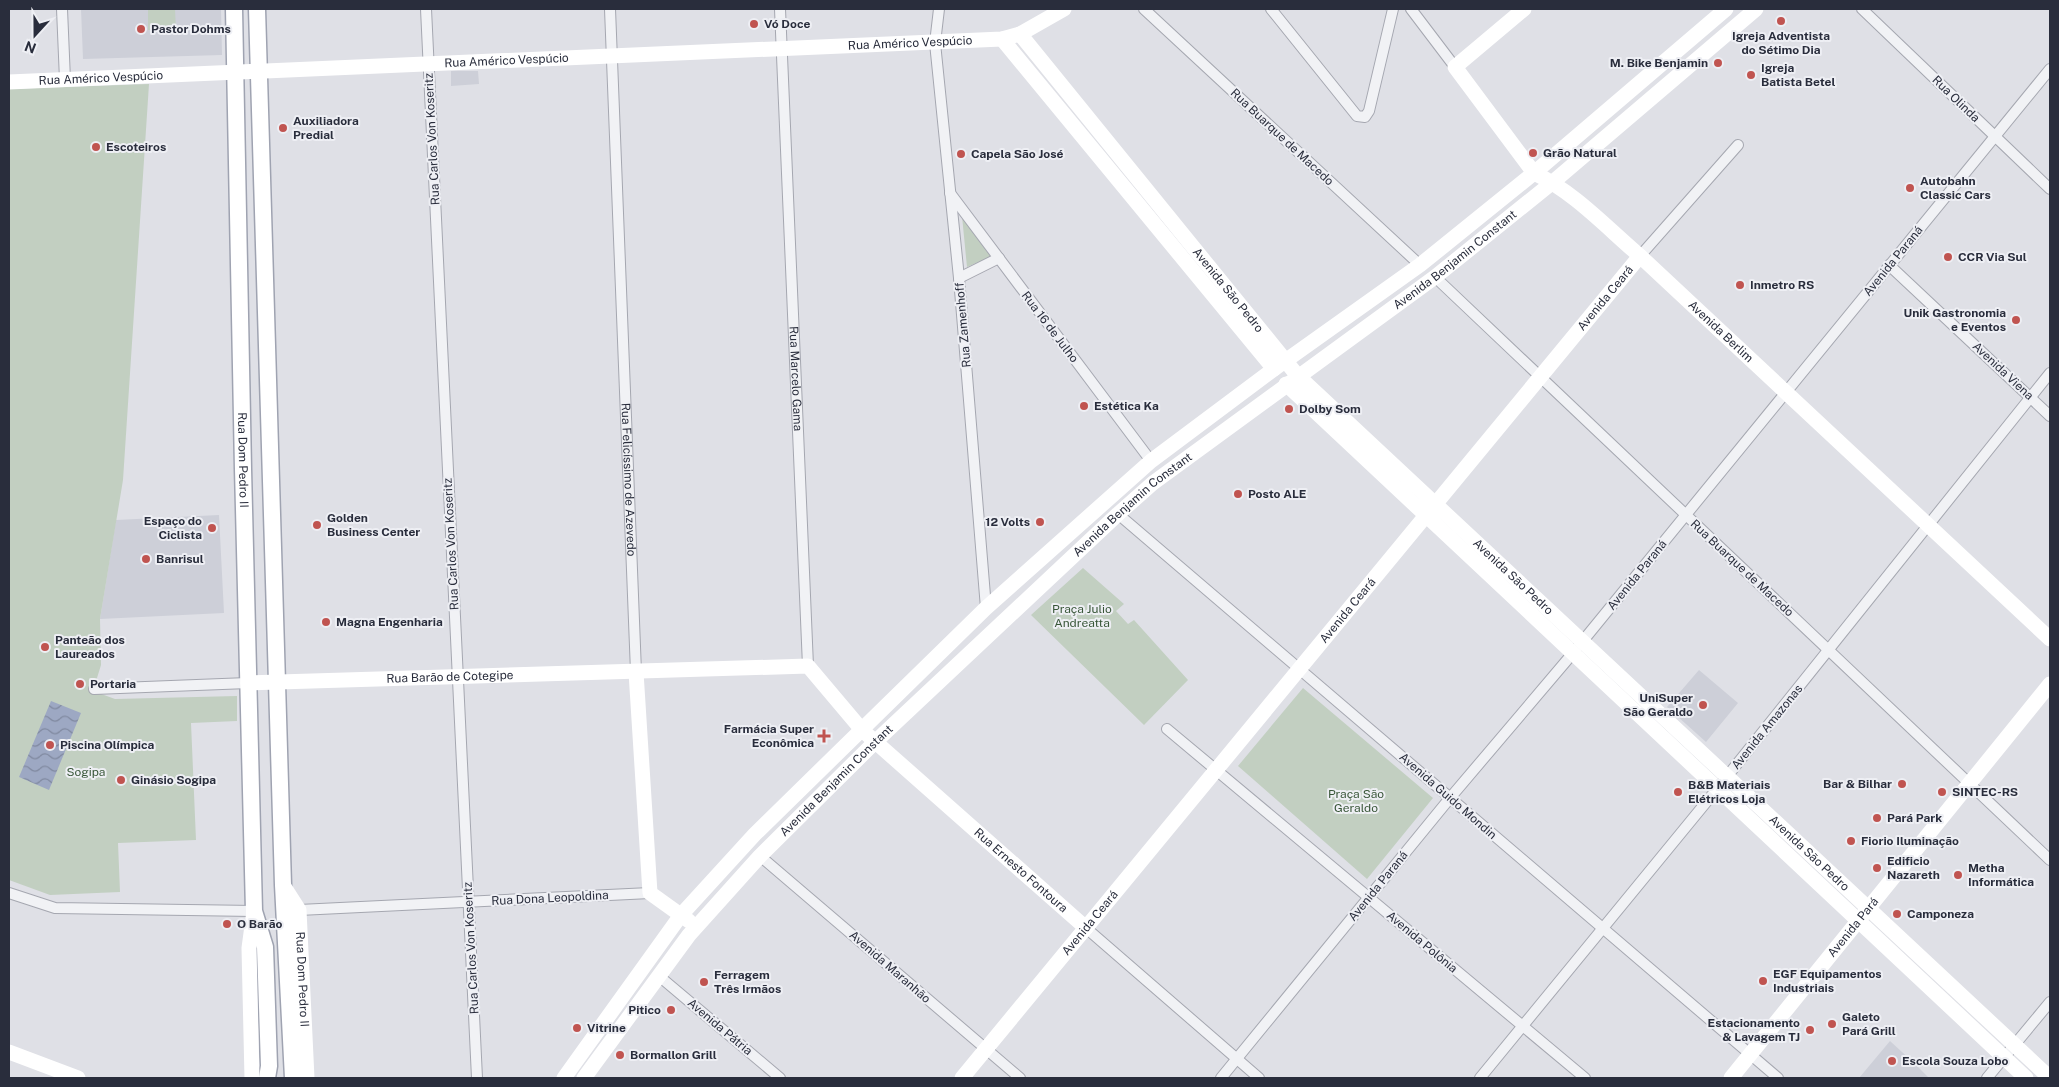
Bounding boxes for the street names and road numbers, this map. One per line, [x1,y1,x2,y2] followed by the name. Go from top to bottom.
[848,33,973,53] street label: Rua Américo Vespúcio
[444,51,569,70] street label: Rua Américo Vespúcio
[38,68,164,88] street label: Rua Américo Vespúcio
[422,72,442,206] street label: Rua Carlos Von Koseritz
[1929,73,1983,125] street label: Rua Olinda
[1228,86,1337,189] street label: Rua Buarque de Macedo
[1390,207,1520,312] street label: Avenida Benjamin Constant
[1861,223,1925,299] street label: Avenida Paraná
[1190,245,1267,335] street label: Avenida São Pedro
[1574,263,1636,333] street label: Avenida Ceará
[952,281,974,368] street label: Rua Zamenhoff
[1019,289,1081,365] street label: Rua 16 de Julho
[1685,298,1756,365] street label: Avenida Berlim
[787,326,805,431] street label: Rua Marcelo Gama
[1970,339,2036,403] street label: Avenida Viena
[618,402,638,557] street label: Rua Felicíssimo de Azevedo
[235,412,251,508] street label: Rua Dom Pedro II
[1070,450,1195,560] street label: Avenida Benjamin Constant
[441,477,461,611] street label: Rua Carlos Von Koseritz
[1688,517,1797,620] street label: Rua Buarque de Macedo
[1470,536,1556,618] street label: Avenida São Pedro
[1605,537,1669,613] street label: Avenida Paraná
[1317,575,1378,646] street label: Avenida Ceará
[386,668,514,686] street label: Rua Barão de Cotegipe
[1729,682,1805,772] street label: Avenida Amazonas
[777,722,896,839] street label: Avenida Benjamin Constant
[1397,750,1500,842] street label: Avenida Guido Mondin
[1766,812,1852,894] street label: Avenida São Pedro
[971,825,1071,915] street label: Rua Ernesto Fontoura
[1346,848,1410,924] street label: Avenida Paraná
[461,881,481,1015] street label: Rua Carlos Von Koseritz
[491,888,609,908] street label: Rua Dona Leopoldina
[1059,888,1121,958] street label: Avenida Ceará
[1825,895,1881,960] street label: Avenida Pará
[1384,908,1460,976] street label: Avenida Polônia
[847,928,934,1006] street label: Avenida Maranhão
[293,931,312,1027] street label: Rua Dom Pedro II
[685,996,755,1058] street label: Avenida Pátria

